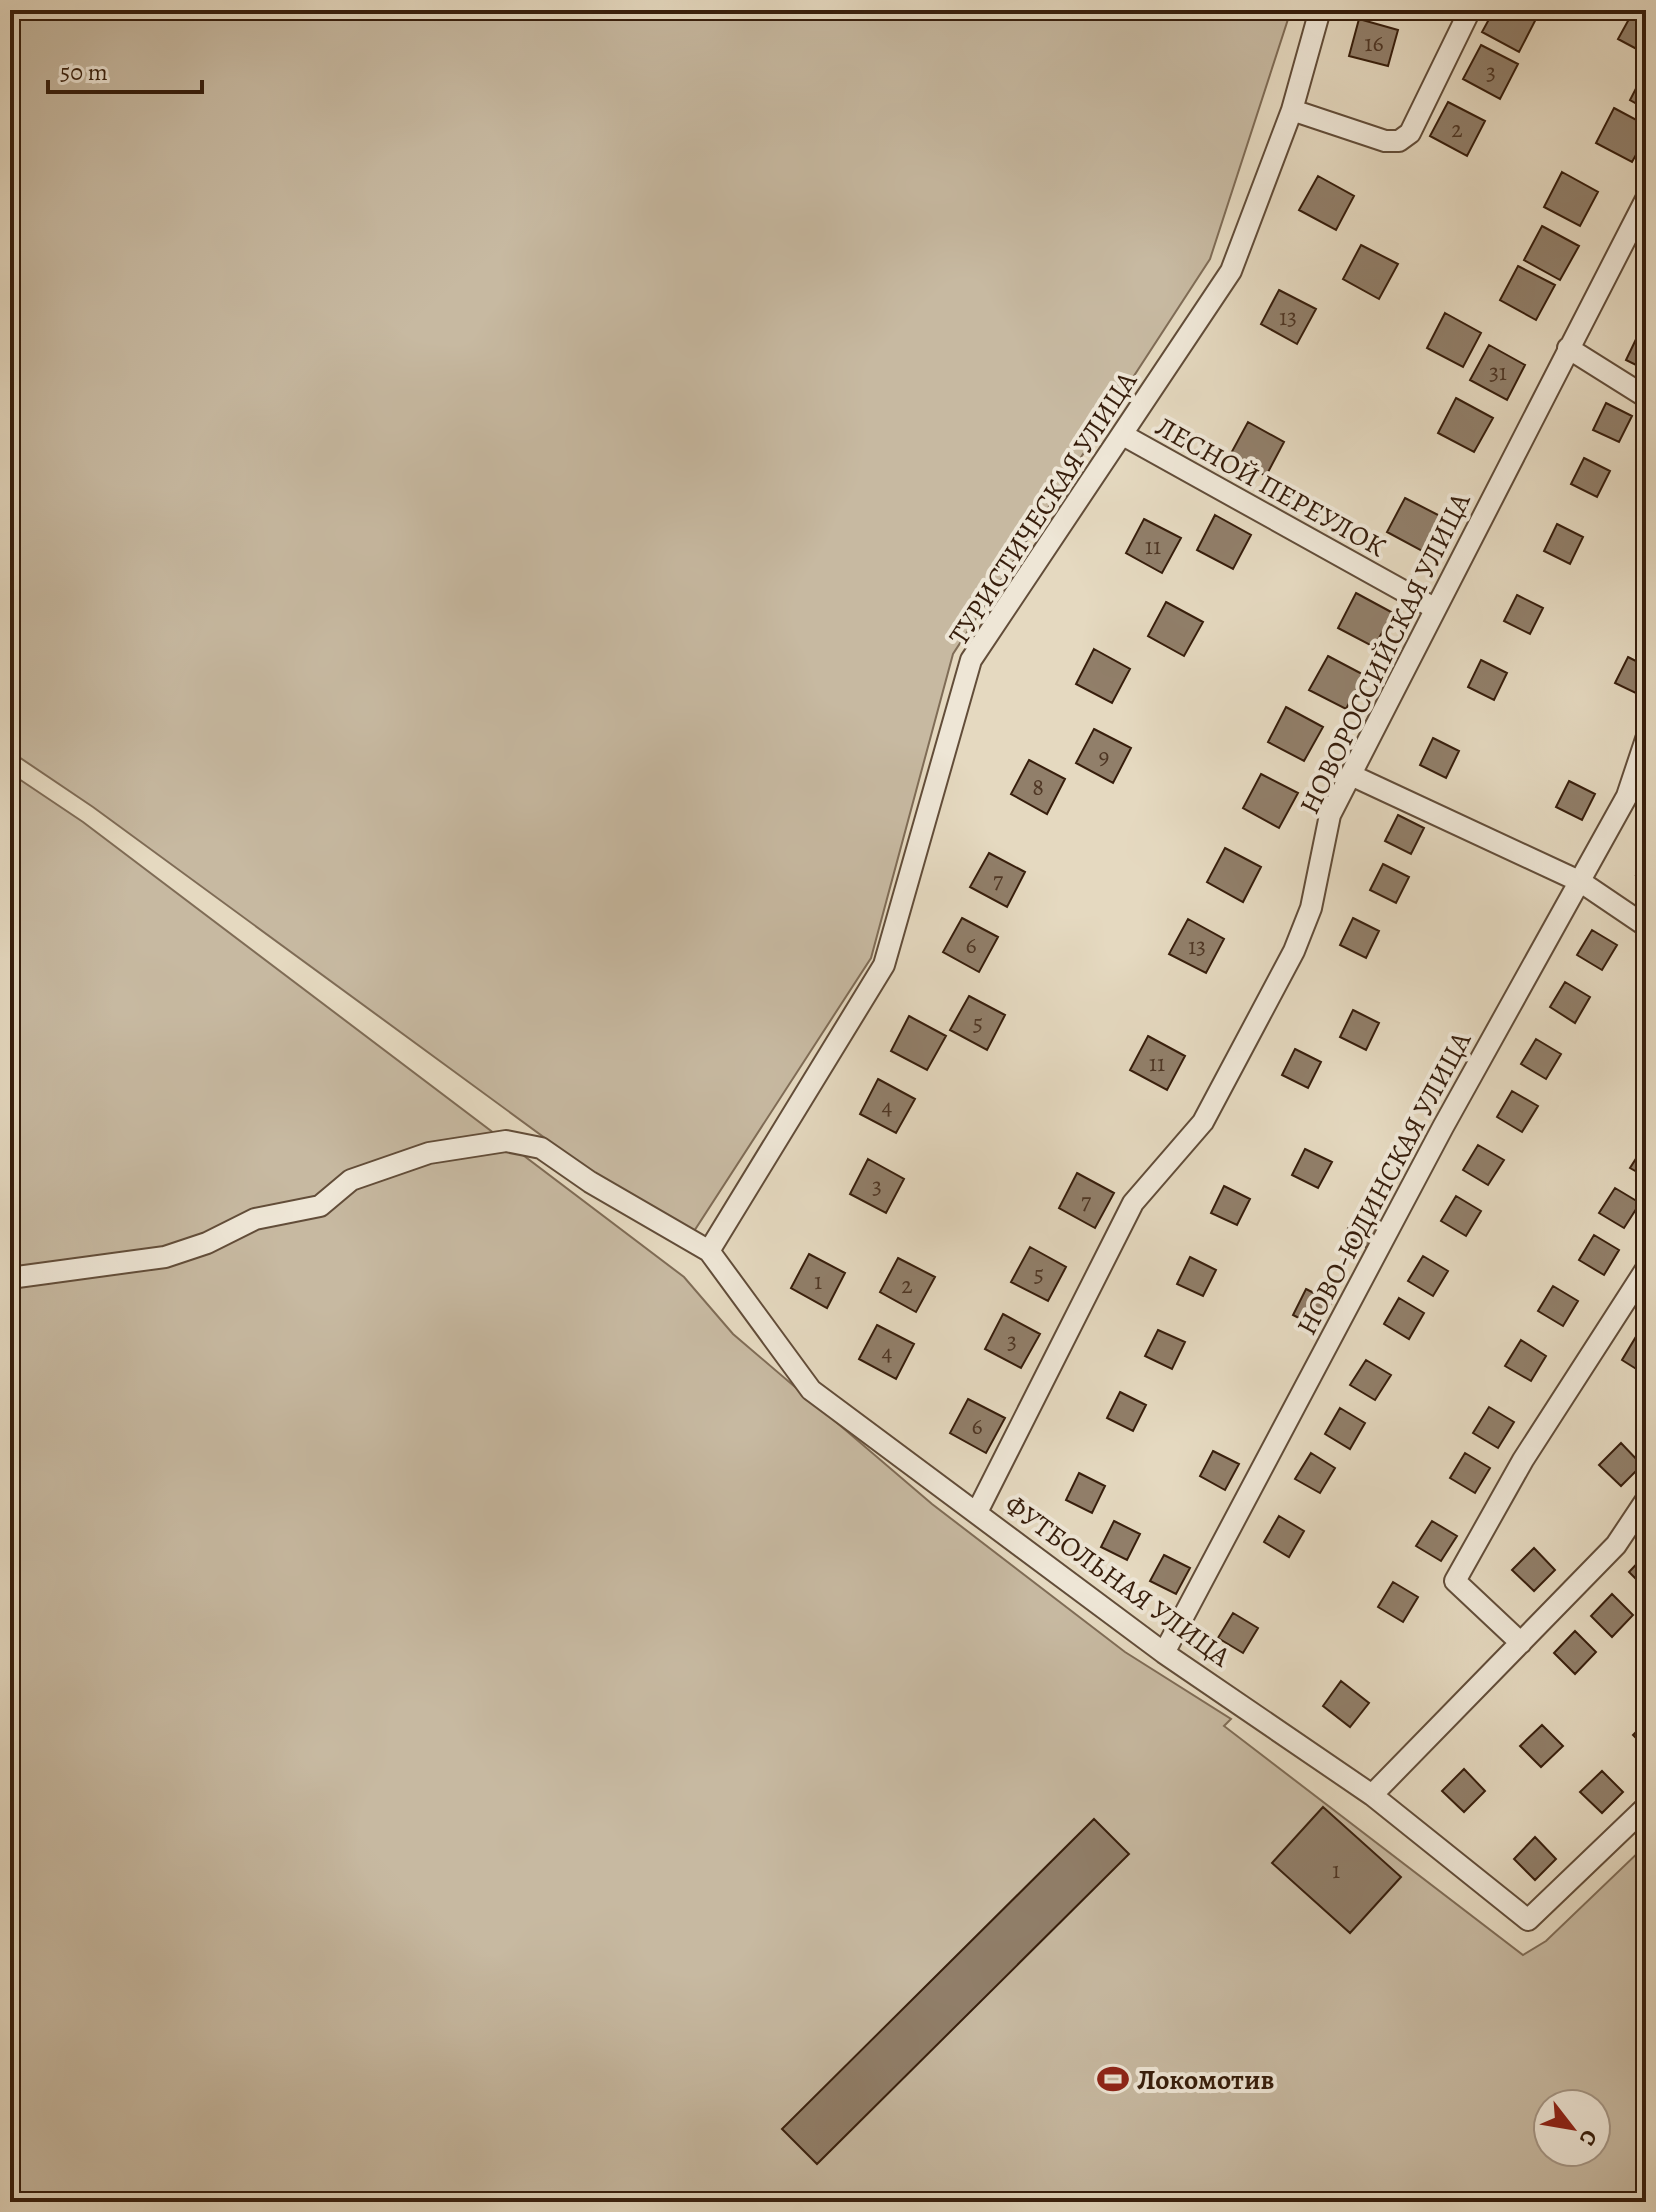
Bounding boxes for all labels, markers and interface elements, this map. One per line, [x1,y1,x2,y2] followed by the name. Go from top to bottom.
[1364,27,1384,59] house number: 16
[48,44,202,94] scale bar
[60,56,108,88] text: 50 m
[1486,56,1496,88] house number: 3
[1451,113,1463,145] house number: 2
[1279,301,1297,333] house number: 13
[1489,356,1507,388] house number: 31
[940,364,1146,653] street label: ТУРИСТИЧЕСКАЯ УЛИЦА
[1149,408,1393,566] street label: ЛЕСНОЙ ПЕРЕУЛОК
[1290,486,1480,820] street label: НОВОРОССИЙСКАЯ УЛИЦА
[1145,530,1161,562] house number: 11
[1099,740,1109,772] house number: 9
[1032,771,1044,803] house number: 8
[993,864,1004,896] house number: 7
[965,929,977,961] house number: 6
[1188,930,1206,962] house number: 13
[973,1007,983,1039] house number: 5
[1288,1025,1480,1342] street label: НОВО-ЮДИНСКАЯ УЛИЦА
[1149,1047,1165,1079] house number: 11
[882,1090,893,1122] house number: 4
[872,1170,882,1202] house number: 3
[1081,1185,1092,1217] house number: 7
[1034,1258,1044,1290] house number: 5
[814,1265,822,1297] house number: 1
[901,1269,913,1301] house number: 2
[1007,1325,1017,1357] house number: 3
[882,1336,893,1368] house number: 4
[971,1410,983,1442] house number: 6
[997,1486,1239,1676] street label: ФУТБОЛЬНАЯ УЛИЦА
[1332,1854,1340,1886] house number: 1
[1137,2061,1275,2099] place label: Локомотив
[1096,2062,1130,2096] sports icon: Локомотив
[1532,2088,1612,2168] north arrow
[1572,2124,1605,2151] text: С

